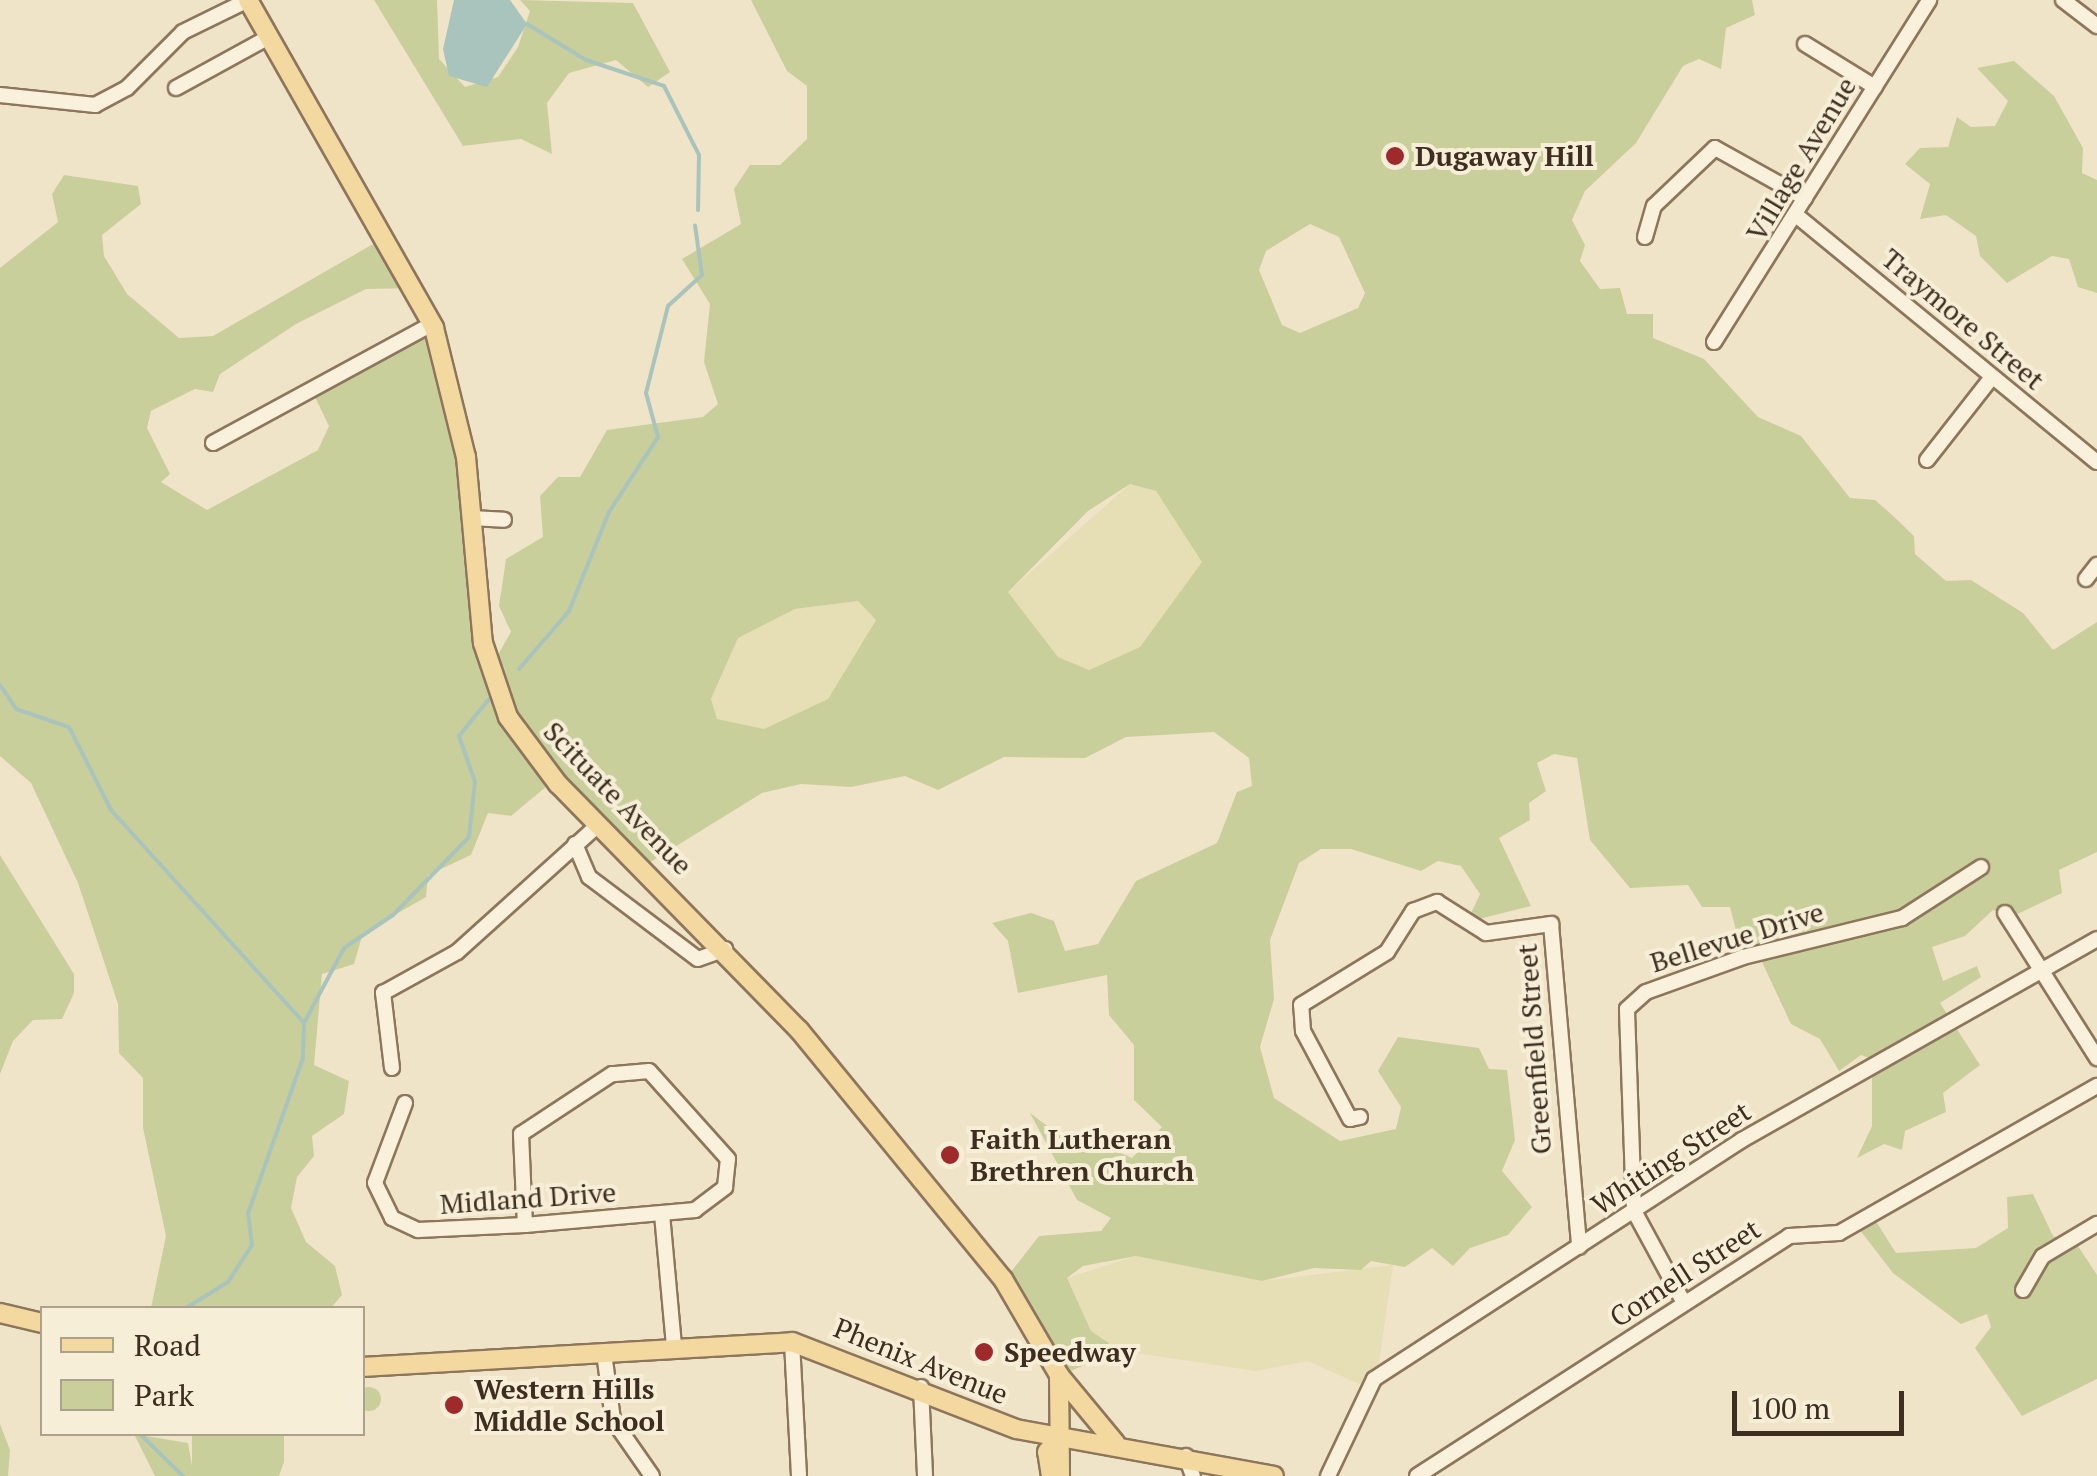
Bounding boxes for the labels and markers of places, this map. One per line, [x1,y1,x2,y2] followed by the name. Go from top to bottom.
[1415,139,1594,173] place label: Dugaway Hill
[1384,145,1406,167] marker: Dugaway Hill
[970,1122,1194,1188] place label: Faith Lutheran Brethren Church
[939,1144,961,1166] marker: Faith Lutheran Brethren Church
[1004,1335,1136,1369] place label: Speedway
[973,1341,995,1363] marker: Speedway
[474,1372,664,1438] place label: Western Hills Middle School
[443,1394,465,1416] marker: Western Hills Middle School

